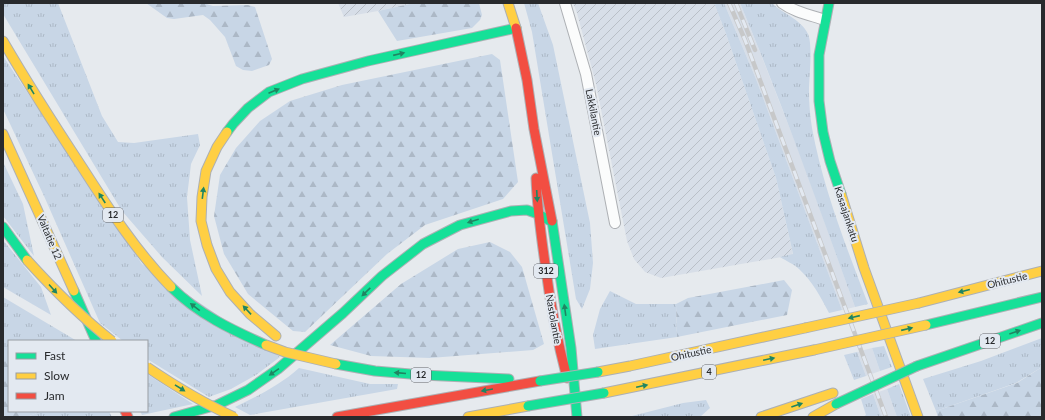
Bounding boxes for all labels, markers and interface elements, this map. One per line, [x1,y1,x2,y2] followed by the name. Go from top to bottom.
[393,51,405,57] one-way arrow
[28,83,35,95] one-way arrow
[269,87,281,93] one-way arrow
[584,88,604,136] street label: Lakkilantie
[832,185,862,243] street label: Kasaajankatu
[200,187,206,199] one-way arrow
[533,190,540,202] one-way arrow
[98,193,106,203] one-way arrow
[103,208,123,222] road number: 12
[35,213,65,261] street label: Valtatie 12
[467,218,479,224] one-way arrow
[534,264,558,278] road number: 312
[986,269,1028,291] street label: Ohitustie
[49,284,58,294] one-way arrow
[361,287,371,296] one-way arrow
[957,289,970,295] one-way arrow
[544,293,564,345] street label: Nastolantie
[190,303,200,311] one-way arrow
[562,304,568,316] one-way arrow
[242,305,252,315] one-way arrow
[848,315,860,321] one-way arrow
[901,326,913,332] one-way arrow
[1010,329,1022,335] one-way arrow
[980,334,1000,348] road number: 12
[8,340,148,412] legend
[670,343,712,363] street label: Ohitustie
[44,348,66,363] text: Fast
[763,356,775,362] one-way arrow
[702,365,716,379] road number: 4
[44,368,70,383] text: Slow
[411,368,431,382] road number: 12
[268,369,279,376] one-way arrow
[394,370,406,377] one-way arrow
[636,382,648,388] one-way arrow
[174,384,186,391] one-way arrow
[44,388,65,403] text: Jam
[481,388,493,394] one-way arrow
[791,402,803,408] one-way arrow

